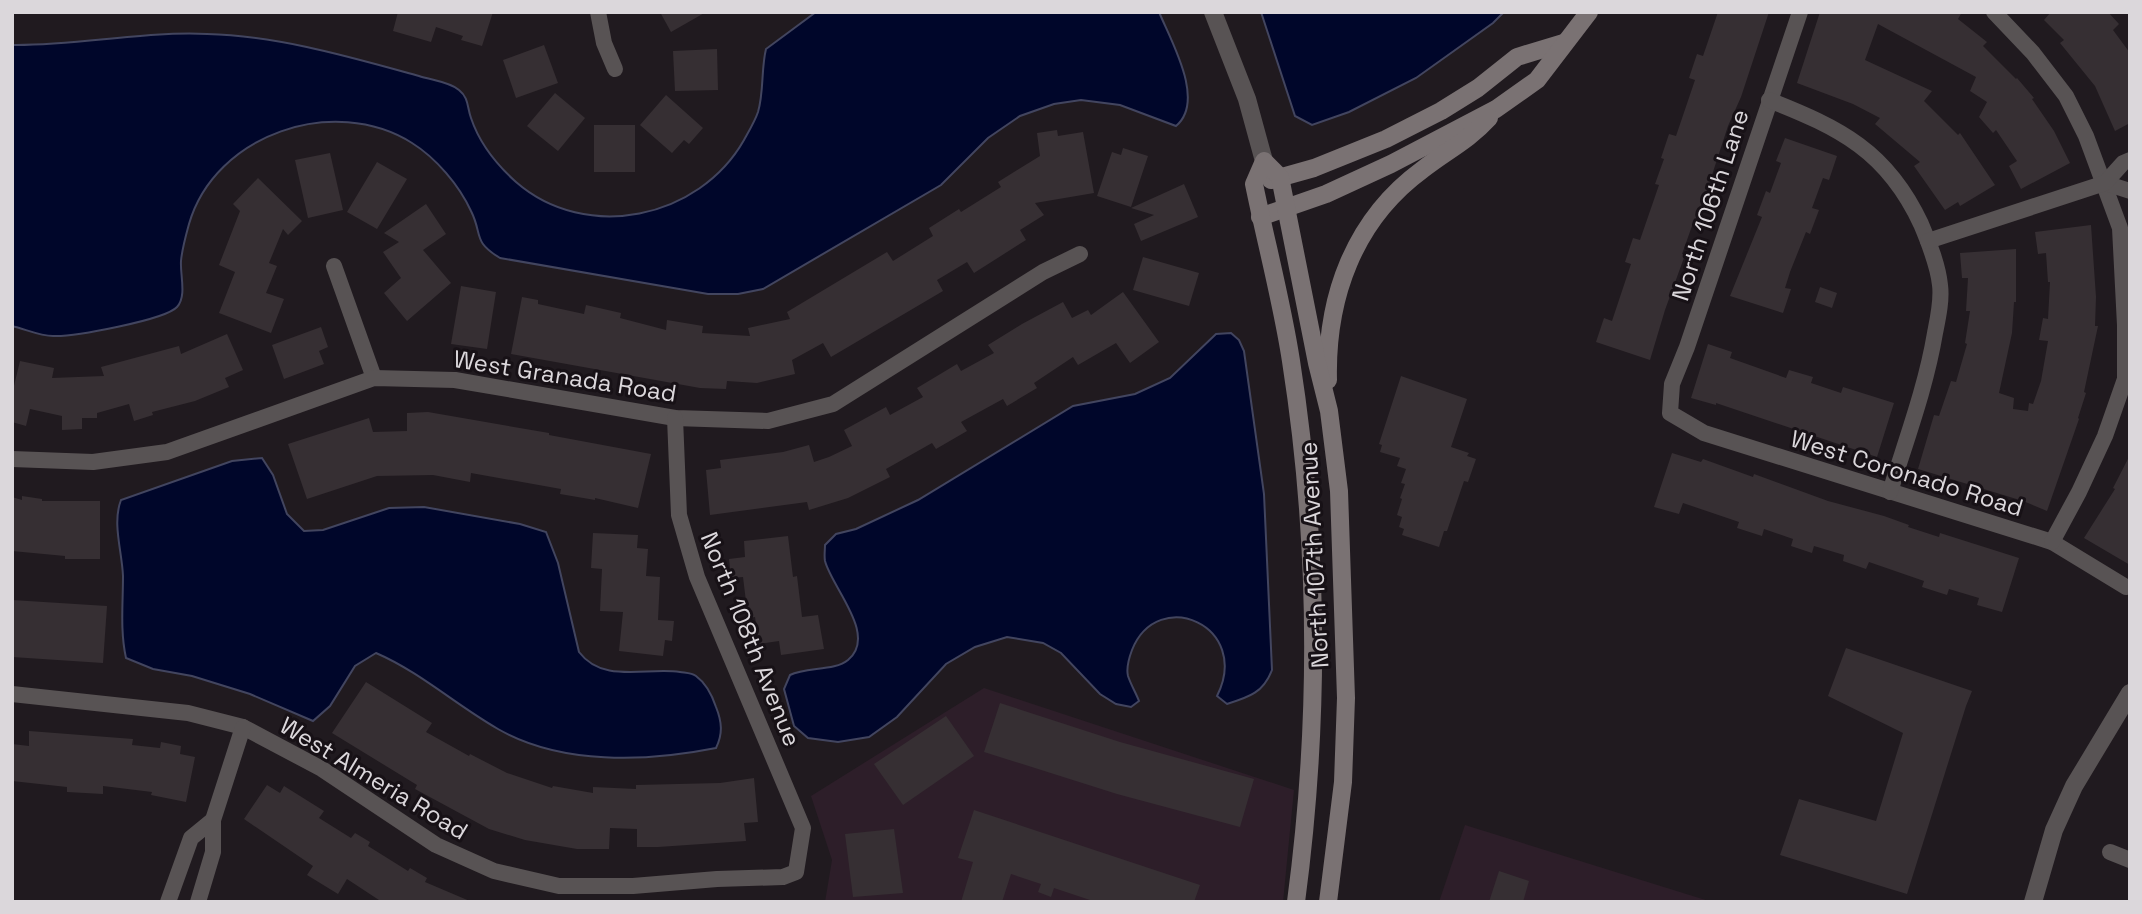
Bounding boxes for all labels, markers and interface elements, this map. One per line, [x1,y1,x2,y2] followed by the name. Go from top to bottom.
[1664,105,1756,305] street label: North 106th Lane
[451,343,679,409] street label: West Granada Road
[1787,423,2027,523] street label: West Coronado Road
[1293,441,1335,669] street label: North 107th Avenue
[694,527,808,751] street label: North 108th Avenue
[274,710,474,846] street label: West Almeria Road

